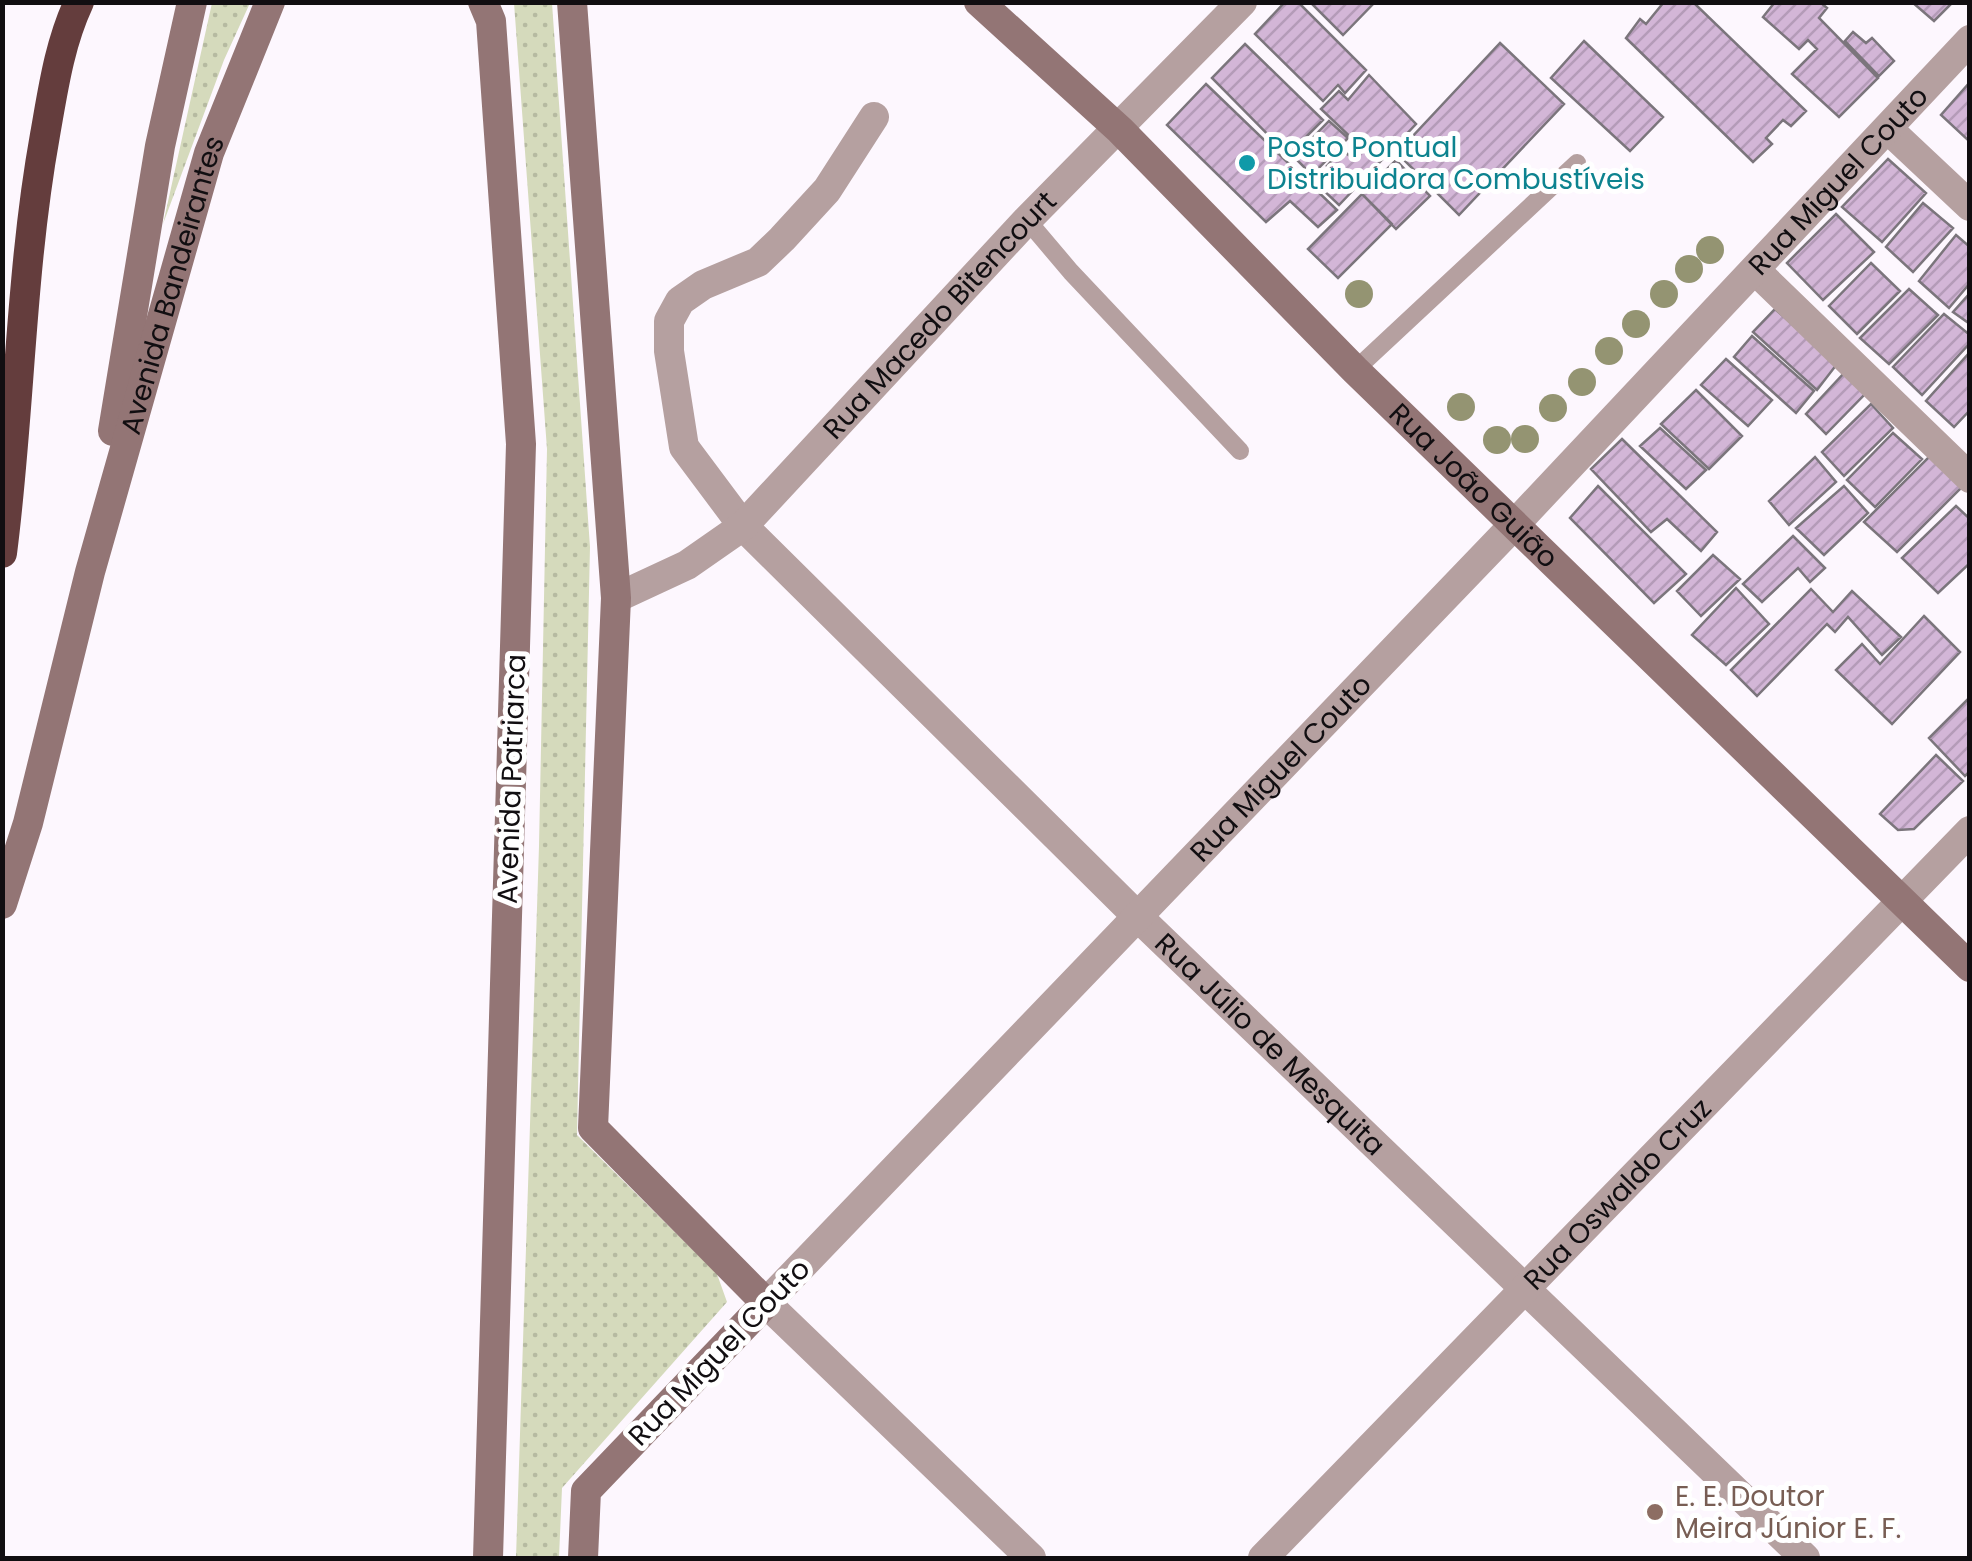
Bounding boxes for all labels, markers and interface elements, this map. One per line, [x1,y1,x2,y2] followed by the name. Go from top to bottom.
[1740,78,1937,284] street label: Rua Miguel Couto
[1267,128,1645,199] place label: Posto Pontual Distribuidora Combustíveis
[111,130,234,439] street label: Avenida Bandeirantes
[1236,152,1258,174] marker: Posto Pontual Distribuidora Combustíveis
[814,182,1065,448] street label: Rua Macedo Bitencourt
[1380,394,1567,577] street label: Rua João Guião
[488,653,535,905] street label: Avenida Patriarca
[1181,666,1380,871] street label: Rua Miguel Couto
[1146,924,1394,1165] street label: Rua Júlio de Mesquita
[1515,1090,1720,1299] street label: Rua Oswaldo Cruz
[620,1250,819,1455] street label: Rua Miguel Couto
[1675,1477,1901,1548] place label: E. E. Doutor Meira Júnior E. F.
[1644,1501,1666,1523] marker: E. E. Doutor Meira Júnior E. F.

